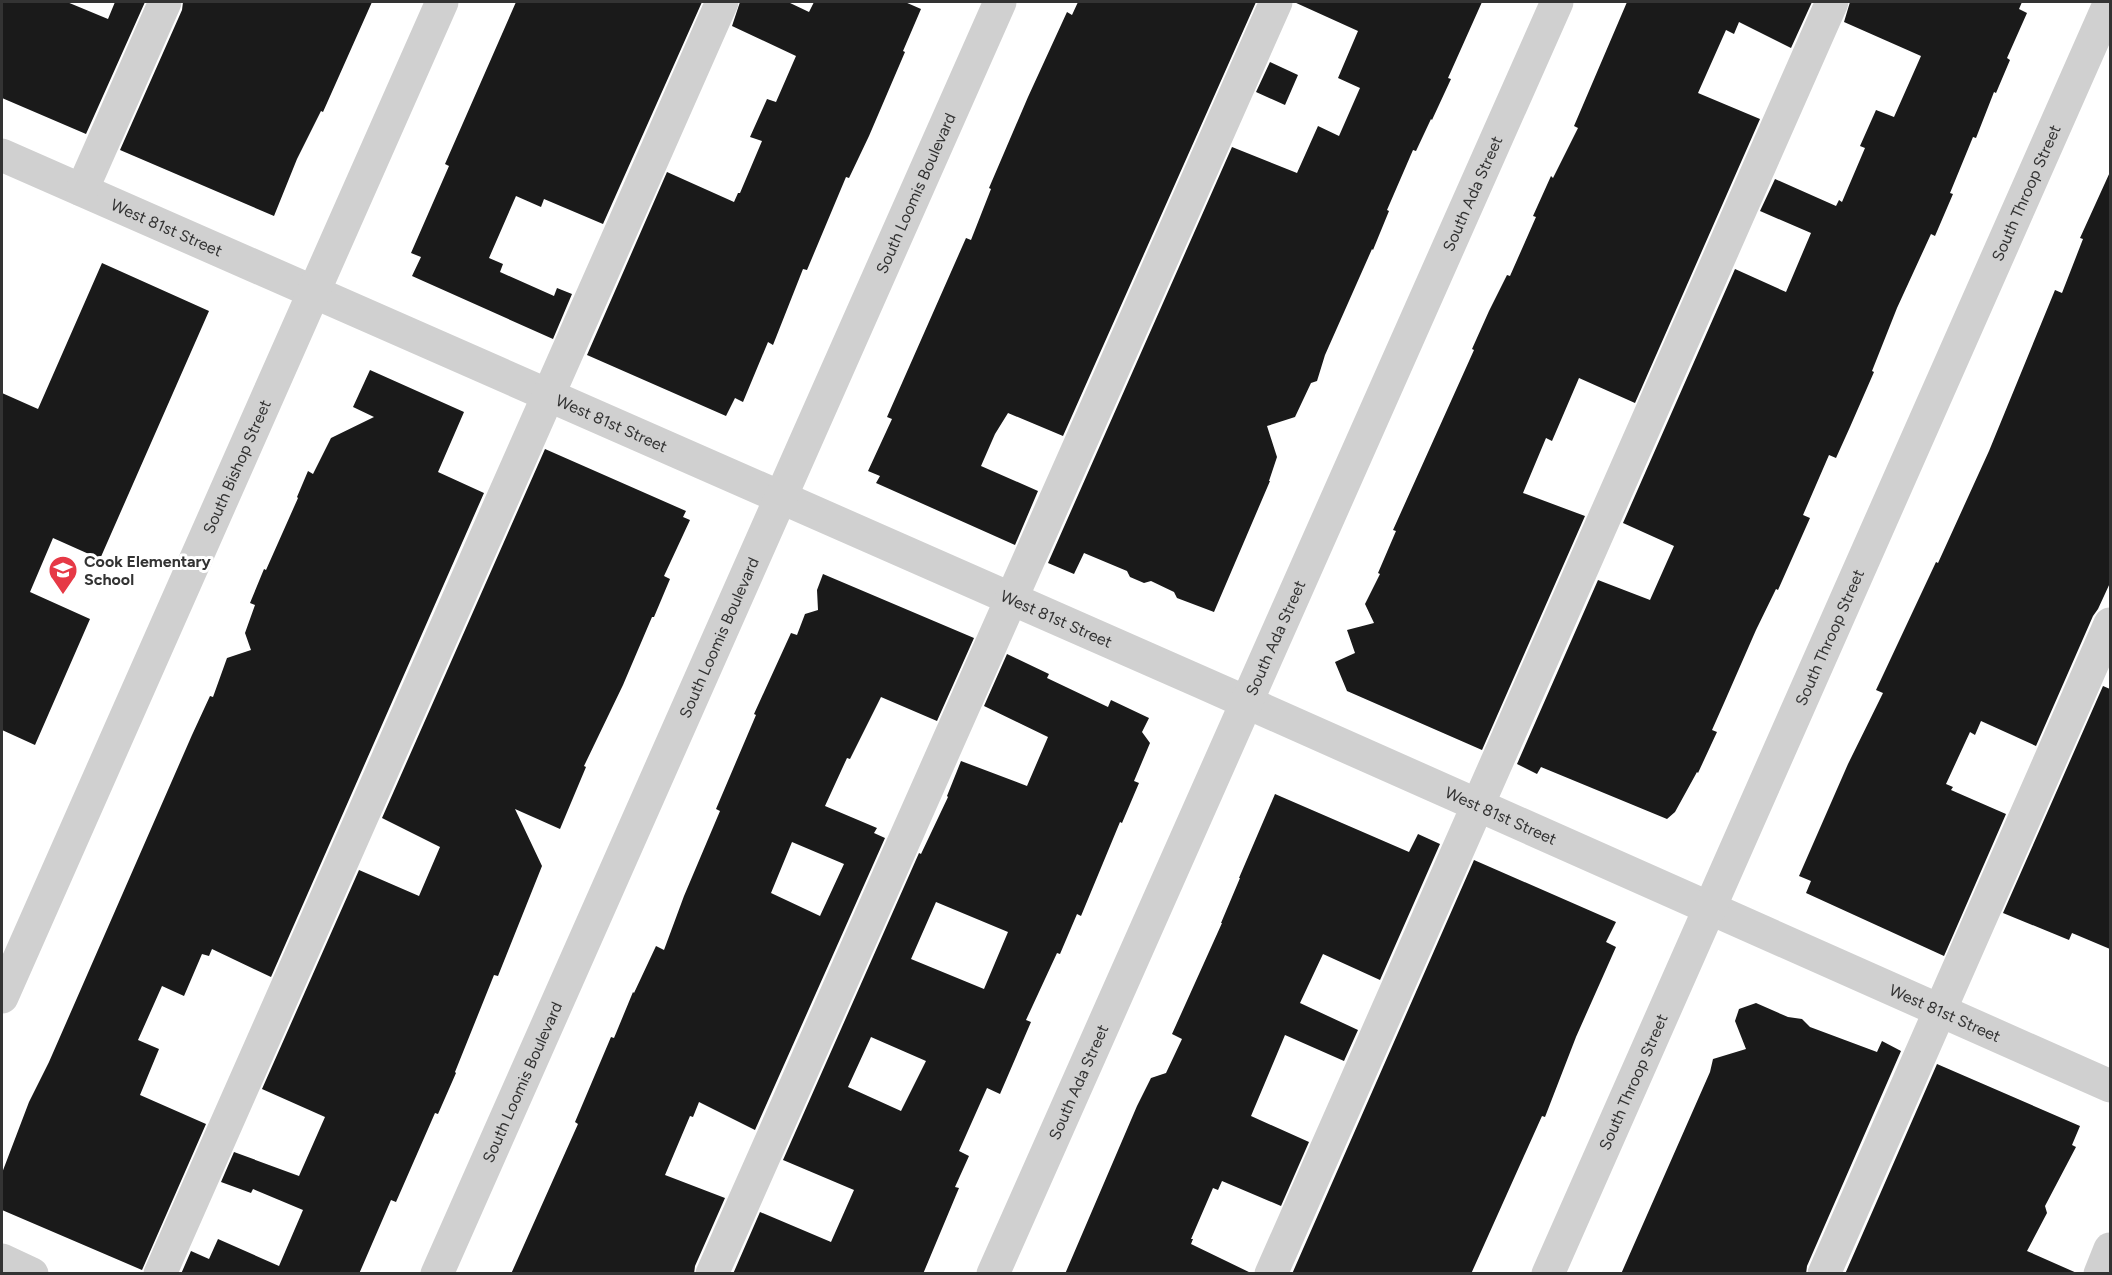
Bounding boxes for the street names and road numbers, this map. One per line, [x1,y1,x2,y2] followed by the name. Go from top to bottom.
[872,110,959,276] street label: South Loomis Boulevard
[1987,122,2064,264] street label: South Throop Street
[1438,133,1506,254] street label: South Ada Street
[108,195,225,260] street label: West 81st Street
[553,390,670,456] street label: West 81st Street
[199,397,274,536] street label: South Bishop Street
[675,554,763,721] street label: South Loomis Boulevard
[1791,566,1868,708] street label: South Throop Street
[1241,577,1309,698] street label: South Ada Street
[998,586,1115,651] street label: West 81st Street
[1442,782,1560,848] street label: West 81st Street
[1887,980,2004,1046] street label: West 81st Street
[478,999,566,1165] street label: South Loomis Boulevard
[1594,1011,1671,1153] street label: South Throop Street
[1044,1021,1112,1143] street label: South Ada Street

